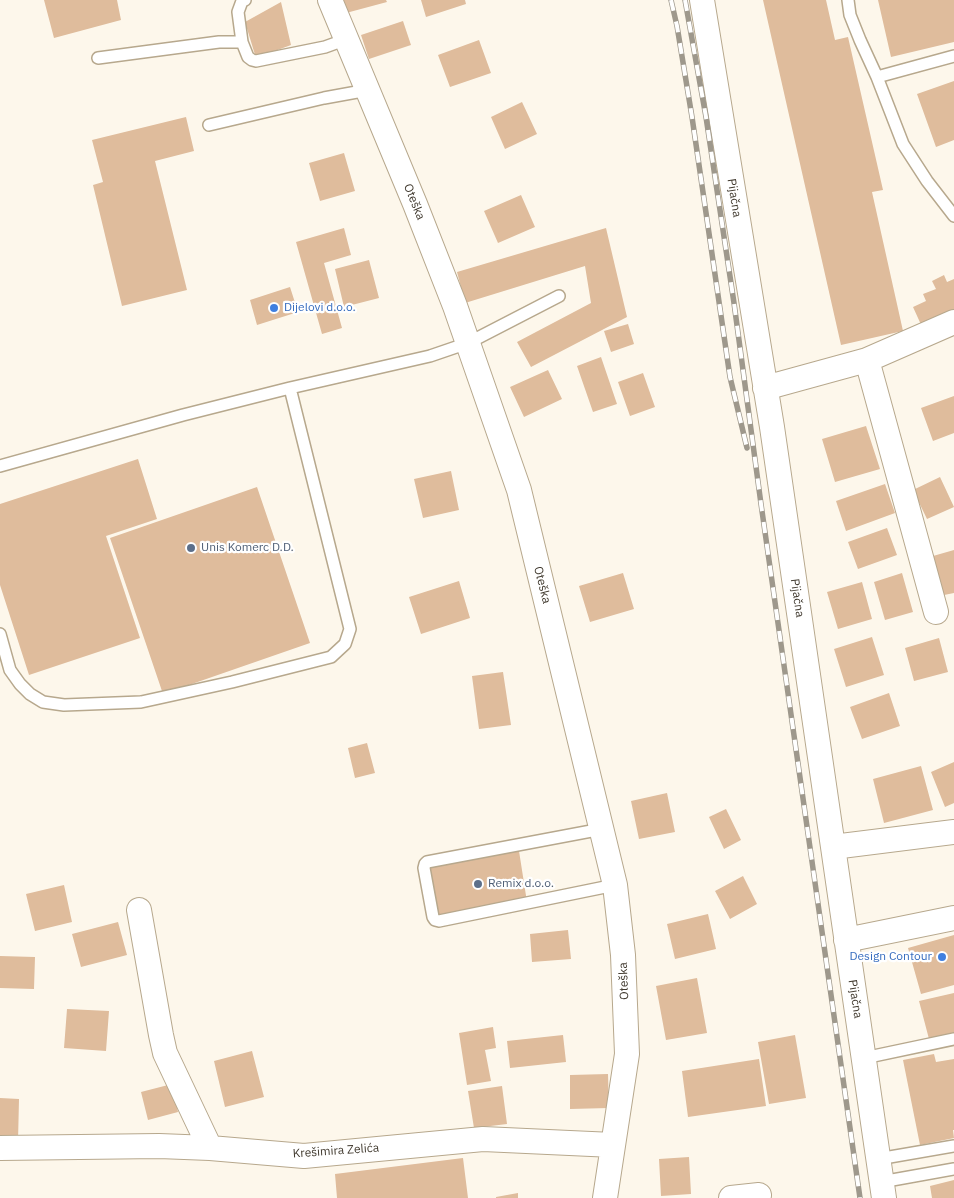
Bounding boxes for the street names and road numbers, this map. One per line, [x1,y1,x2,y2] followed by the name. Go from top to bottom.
[724,178,744,218] street label: Pijačna
[400,182,428,222] street label: Oteška
[530,565,554,605] street label: Oteška
[787,578,807,618] street label: Pijačna
[616,962,632,1000] street label: Oteška
[845,979,865,1019] street label: Pijačna
[292,1141,380,1161] street label: Krešimira Zelića

